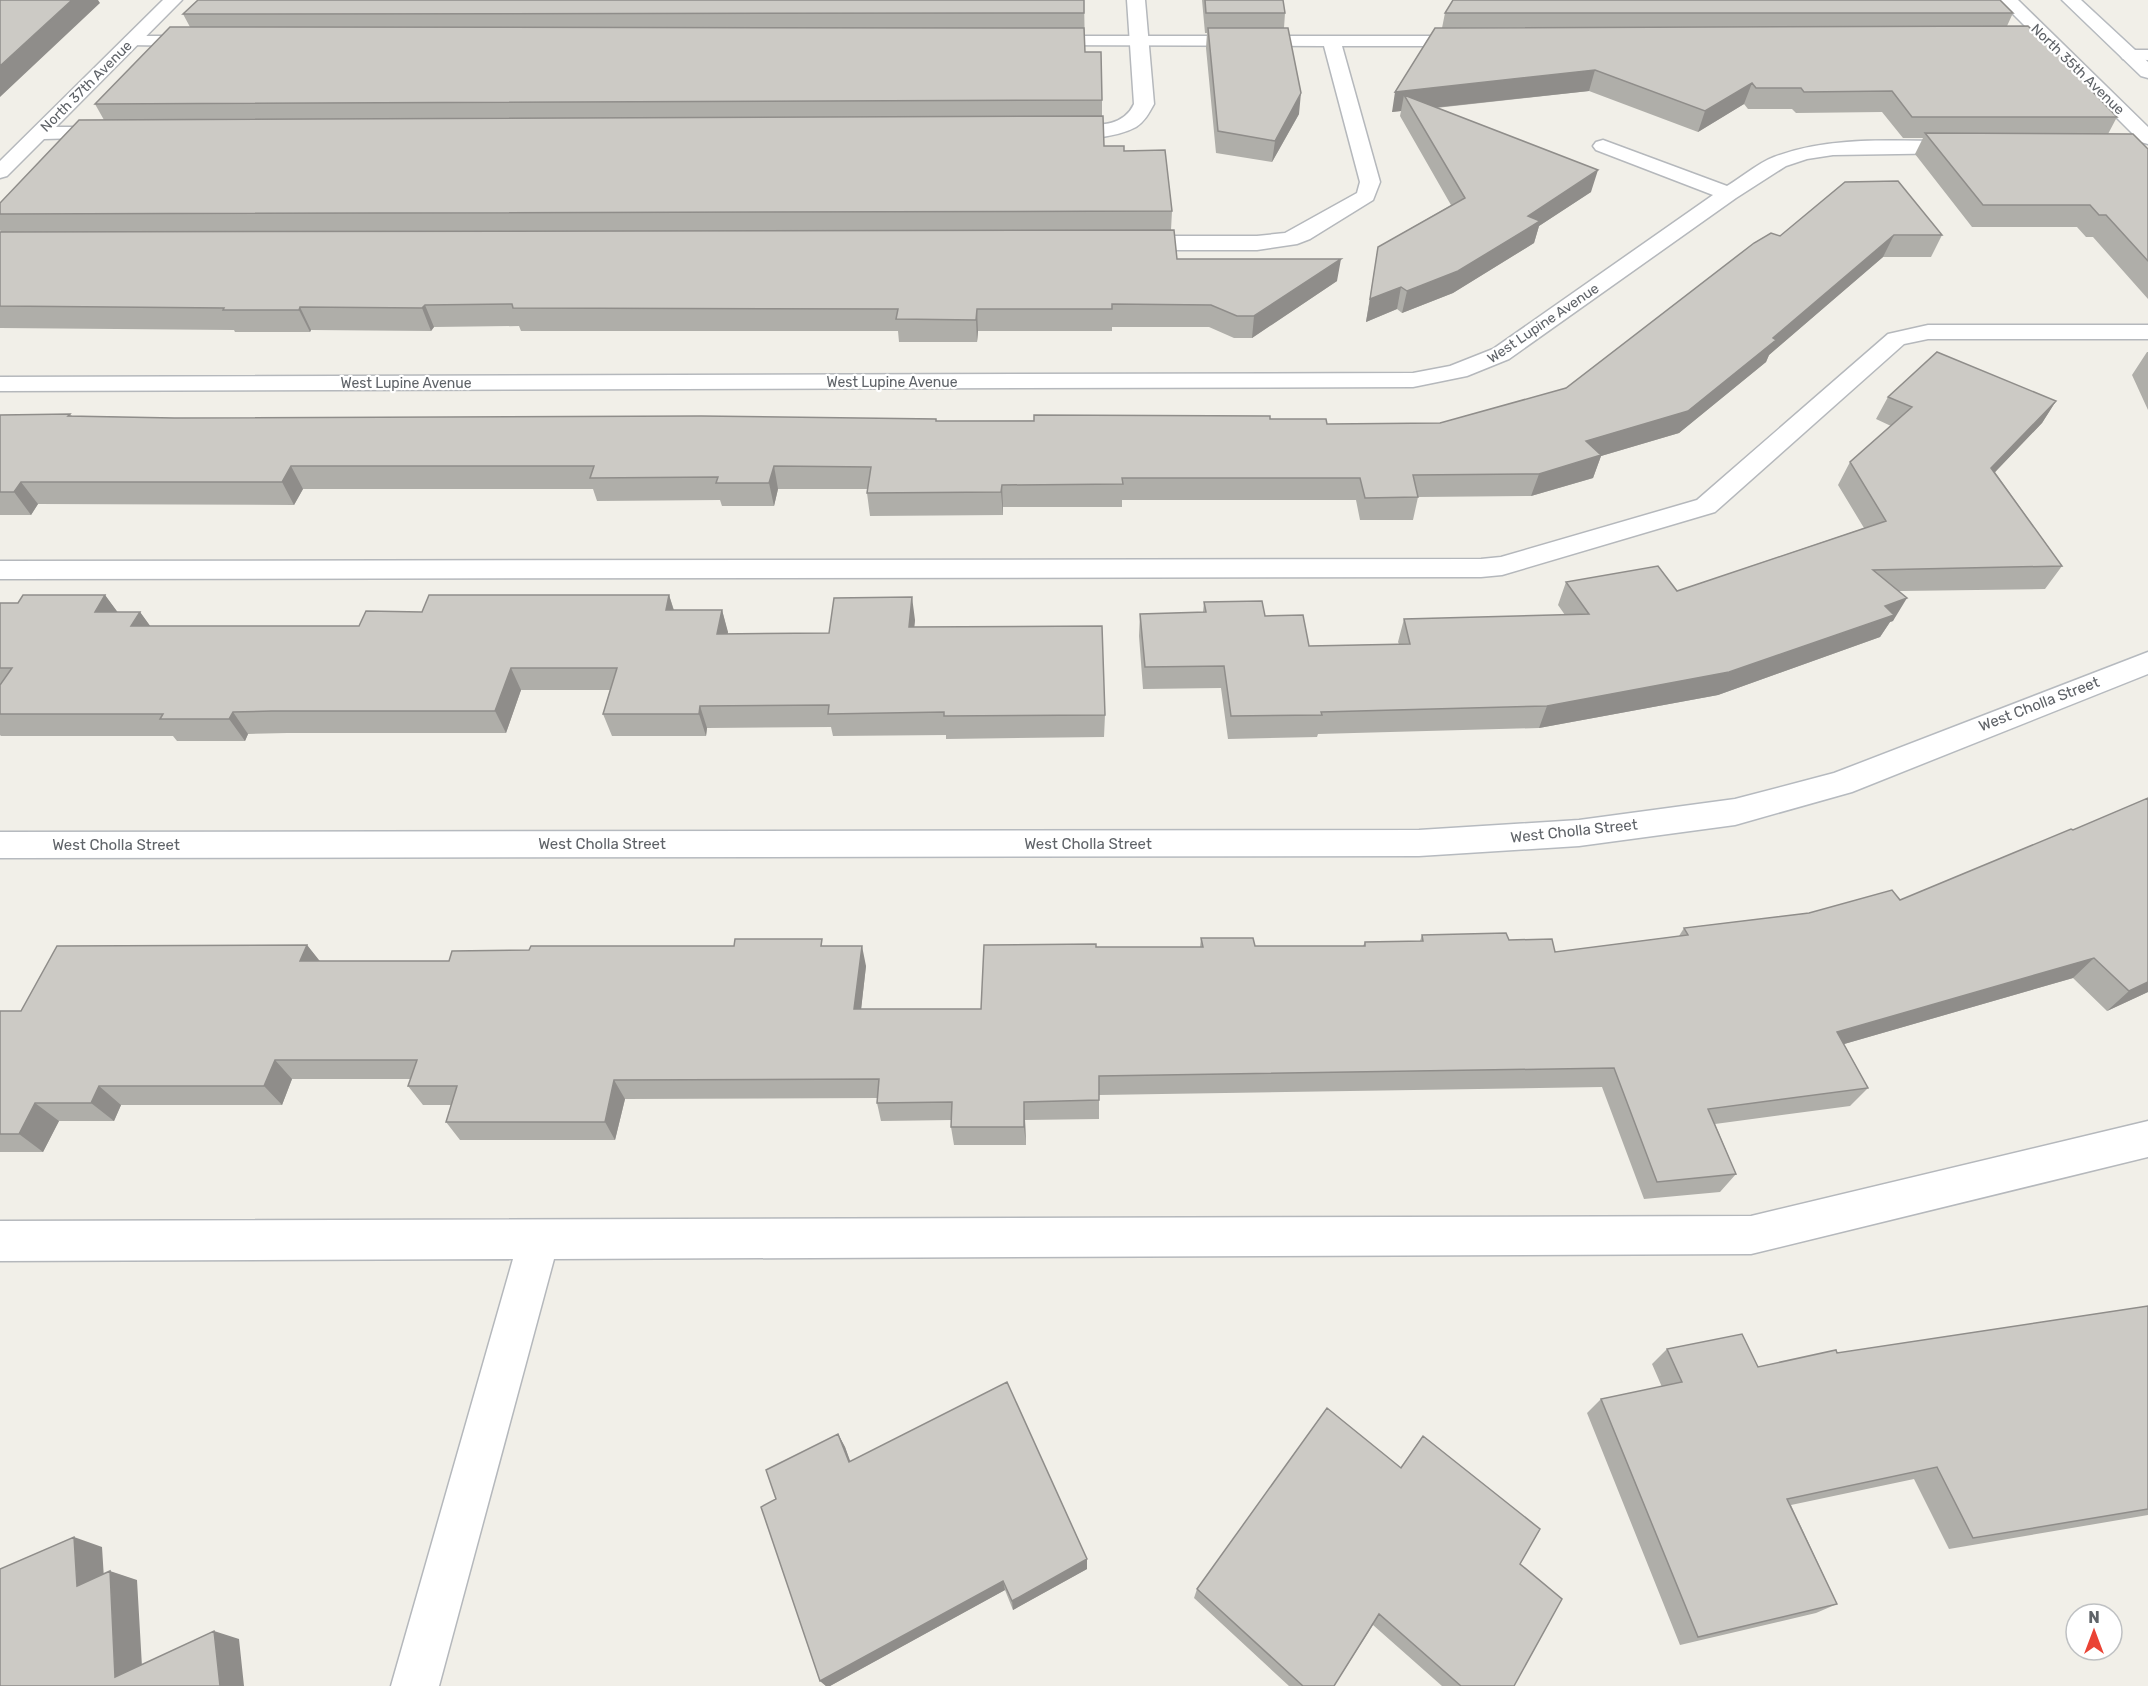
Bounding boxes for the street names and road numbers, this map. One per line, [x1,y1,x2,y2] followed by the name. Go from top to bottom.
[2027,20,2128,118] street label: North 35th Avenue
[37,37,136,136] street label: North 37th Avenue
[1484,280,1602,367] street label: West Lupine Avenue
[826,374,958,391] street label: West Lupine Avenue
[340,375,472,392] street label: West Lupine Avenue
[1976,673,2102,735] street label: West Cholla Street
[1510,815,1639,847] street label: West Cholla Street
[538,835,666,853] street label: West Cholla Street
[1024,835,1152,853] street label: West Cholla Street
[52,836,180,854] street label: West Cholla Street

